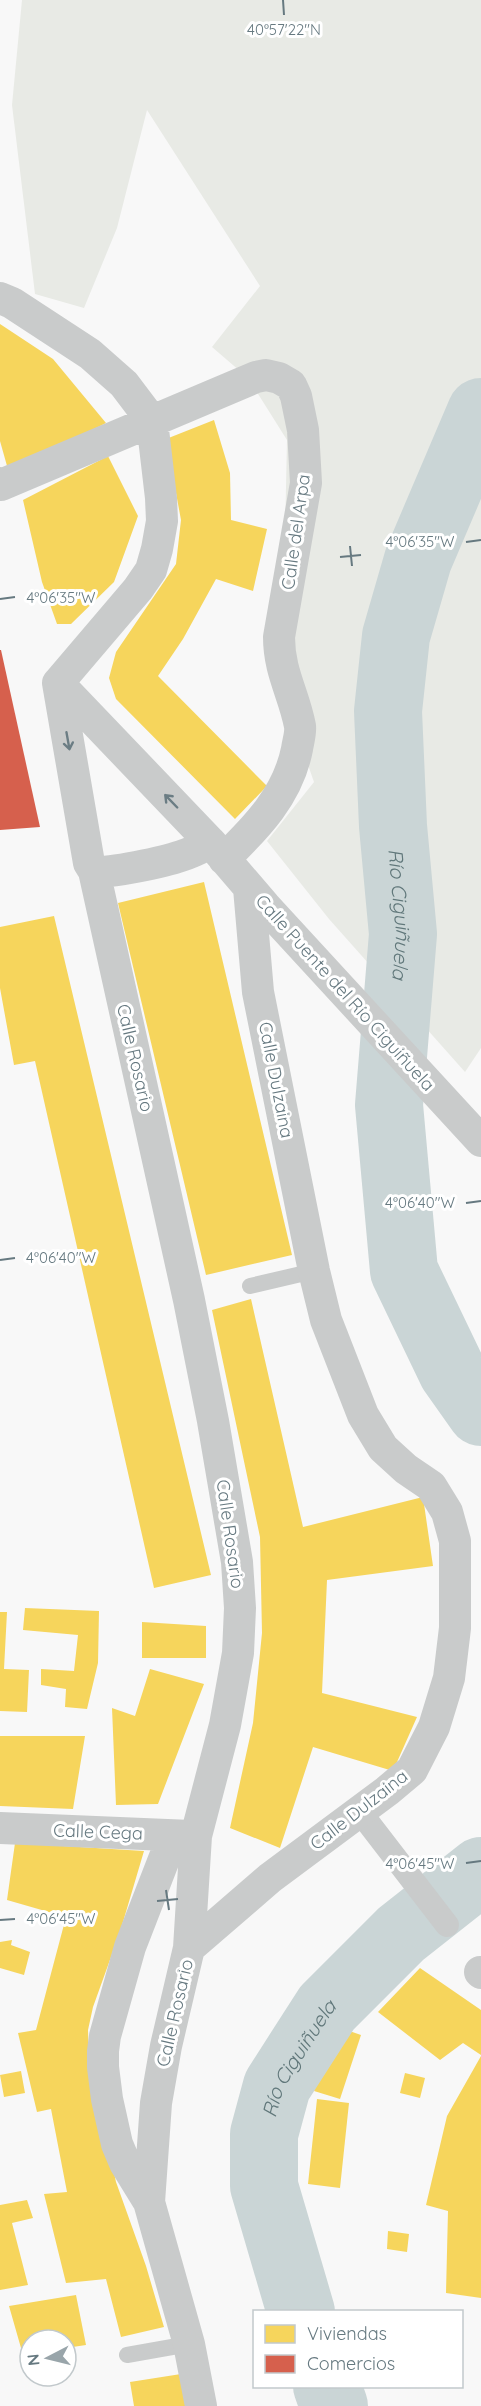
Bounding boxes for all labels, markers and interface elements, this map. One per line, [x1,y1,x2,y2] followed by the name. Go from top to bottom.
[247,20,321,39] text: 40°57'22"N
[276,473,315,591] street label: Calle del Arpa
[385,532,455,551] text: 4°06'35"W
[26,588,96,607] text: 4°06'35"W
[63,731,74,750] one-way arrow
[164,794,178,809] one-way arrow
[383,847,416,983] water label: Río Ciguiñuela
[251,890,440,1096] street label: Calle Puente del Río Ciguiñuela
[112,1002,159,1114] street label: Calle Rosario
[254,1020,299,1140] street label: Calle Dulzaina
[385,1193,455,1212] text: 4°06'40"W
[26,1248,96,1267] text: 4°06'40"W
[211,1478,250,1590] street label: Calle Rosario
[305,1764,412,1855] street label: Calle Dulzaina
[53,1818,143,1845] street label: Calle Cega
[385,1854,455,1873] text: 4°06'45"W
[26,1909,96,1928] text: 4°06'45"W
[151,1957,198,2069] street label: Calle Rosario
[256,1992,342,2120] water label: Río Ciguiñuela
[253,2310,463,2388] legend
[307,2322,387,2345] text: Viviendas
[18,2328,78,2388] north arrow
[307,2352,395,2375] text: Comercios
[22,2353,44,2367] text: N

